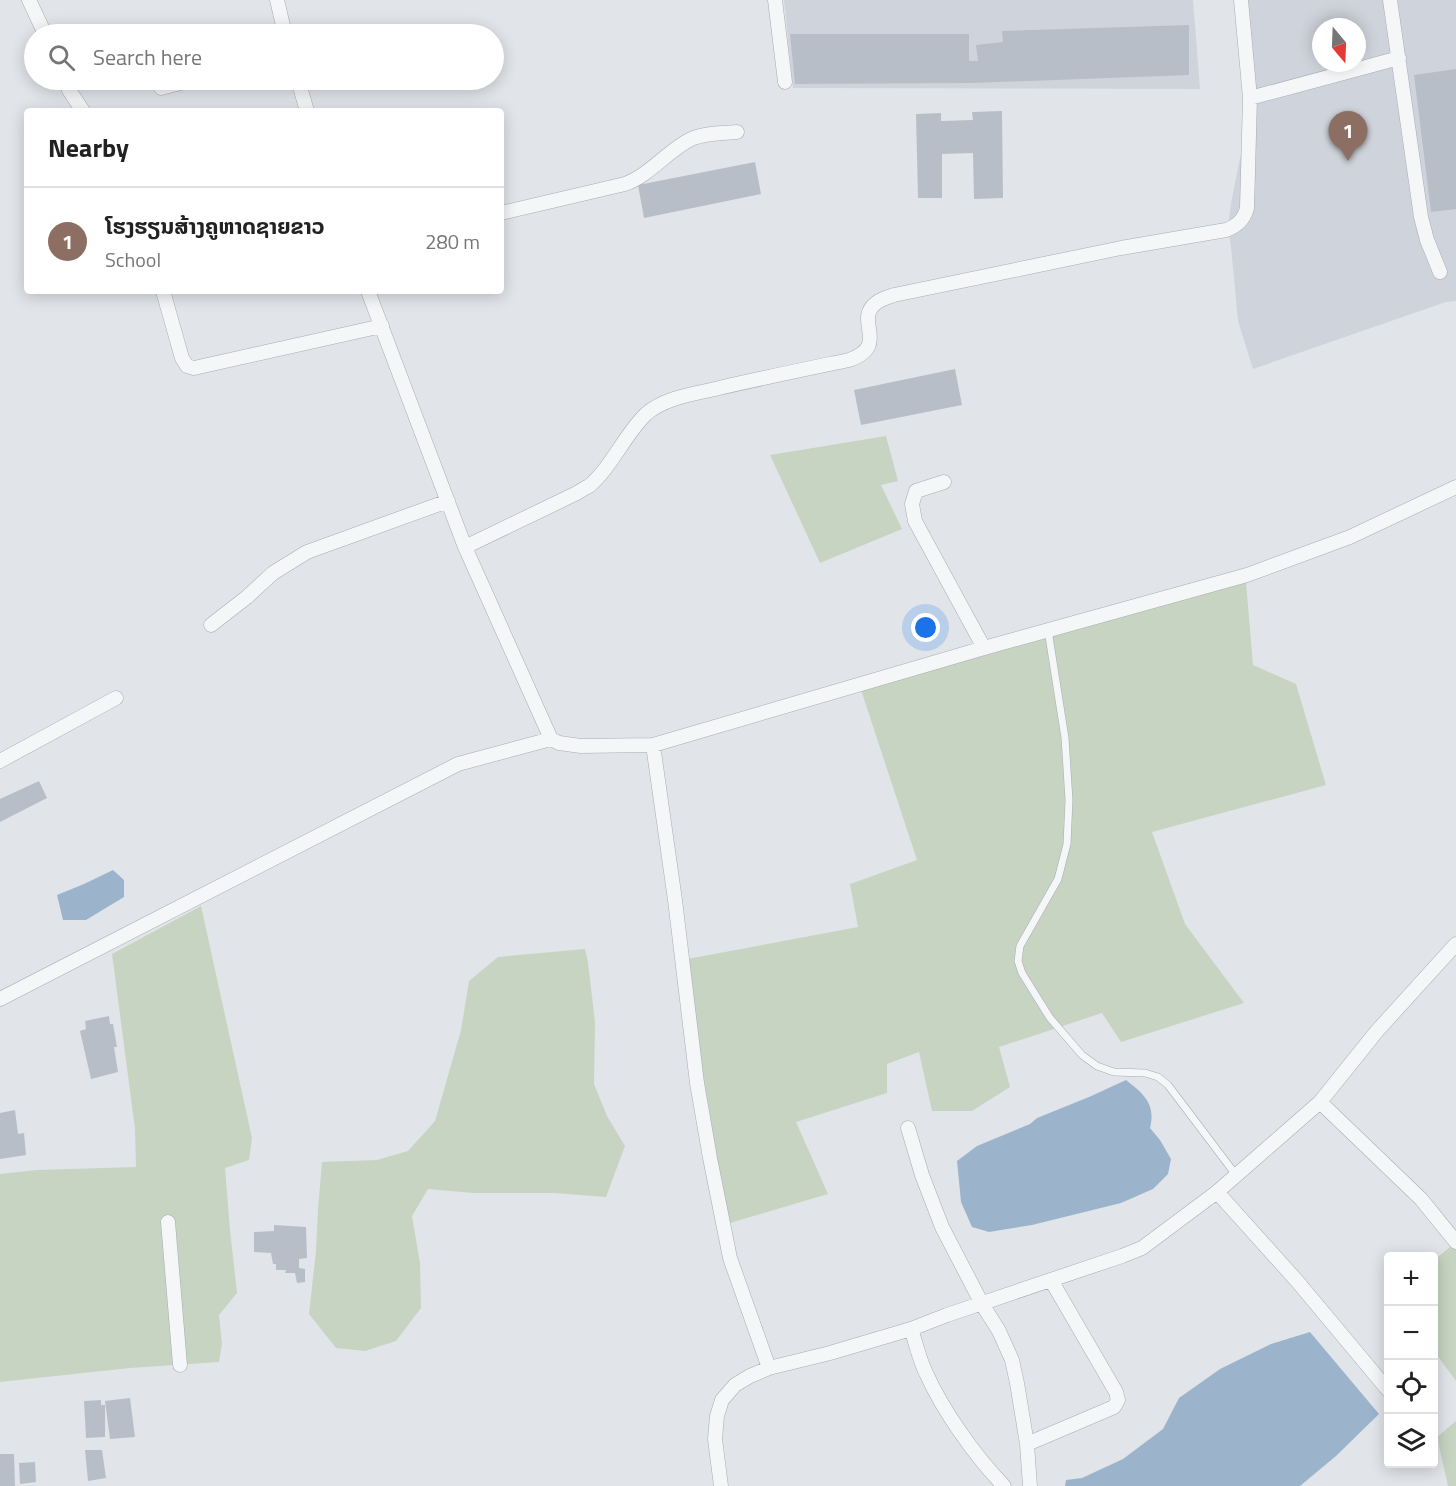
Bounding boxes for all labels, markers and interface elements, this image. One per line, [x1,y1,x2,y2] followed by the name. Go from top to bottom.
[1312,18,1366,72] north arrow
[24,24,504,90] search box
[93,40,202,74] text: Search here
[45,41,78,74] icon: search
[1328,112,1368,161] pin: 1
[48,128,129,167] text: Nearby
[105,209,325,243] text: ໂຮງຮຽນສ້າງຄູຫາດຊາຍຂາວ
[62,226,73,257] text: 1
[425,226,480,257] text: 280 m
[105,244,161,275] text: School
[911,613,940,642] your location
[1384,1252,1438,1468] map controls
[1384,1252,1438,1306] button: +
[1384,1306,1438,1360] button: −
[1384,1360,1438,1414] button: locate
[1384,1414,1438,1468] button: layers

